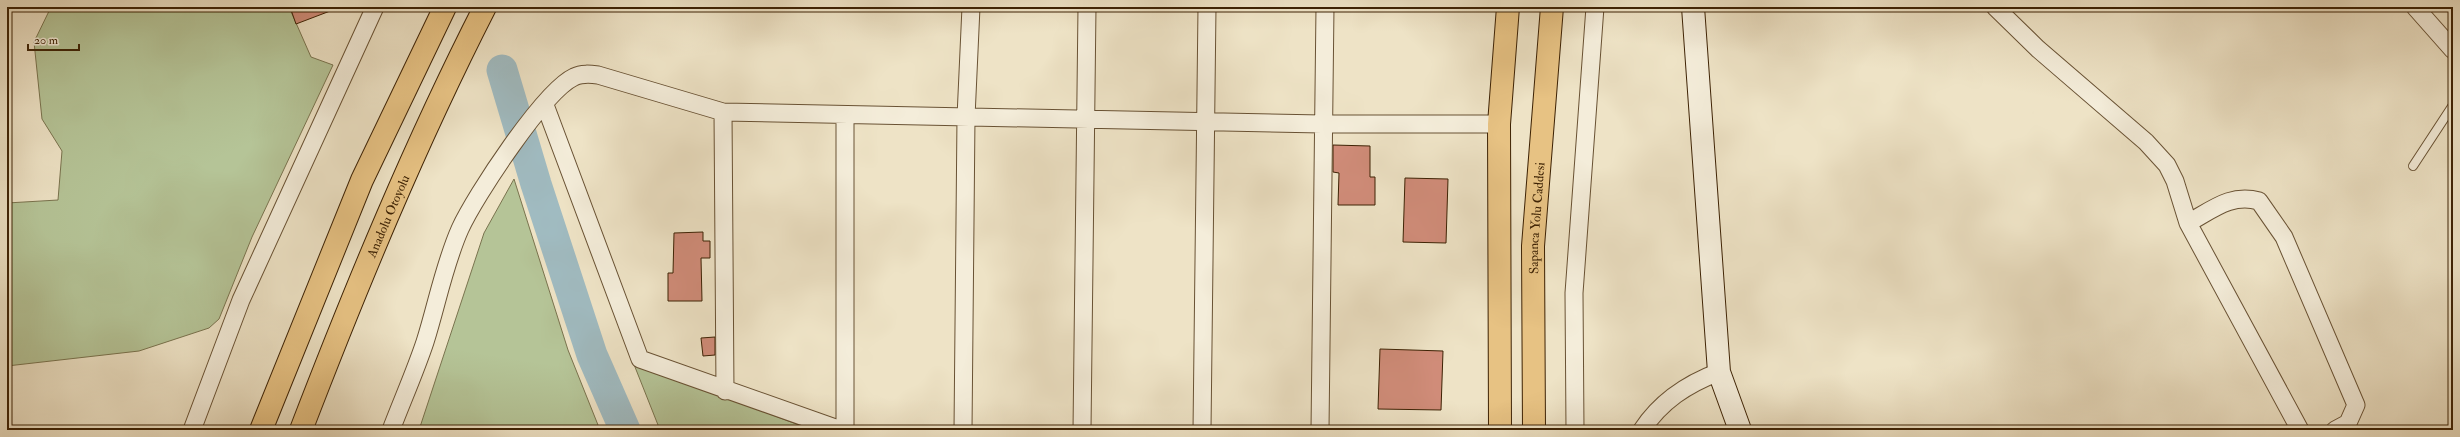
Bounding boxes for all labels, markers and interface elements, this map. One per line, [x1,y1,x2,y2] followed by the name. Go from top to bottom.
[28,26,79,52] scale bar
[34,33,59,48] text: 20 m
[1526,161,1549,274] street label: Sapanca Yolu Caddesi
[363,172,414,261] street label: Anadolu Otoyolu

